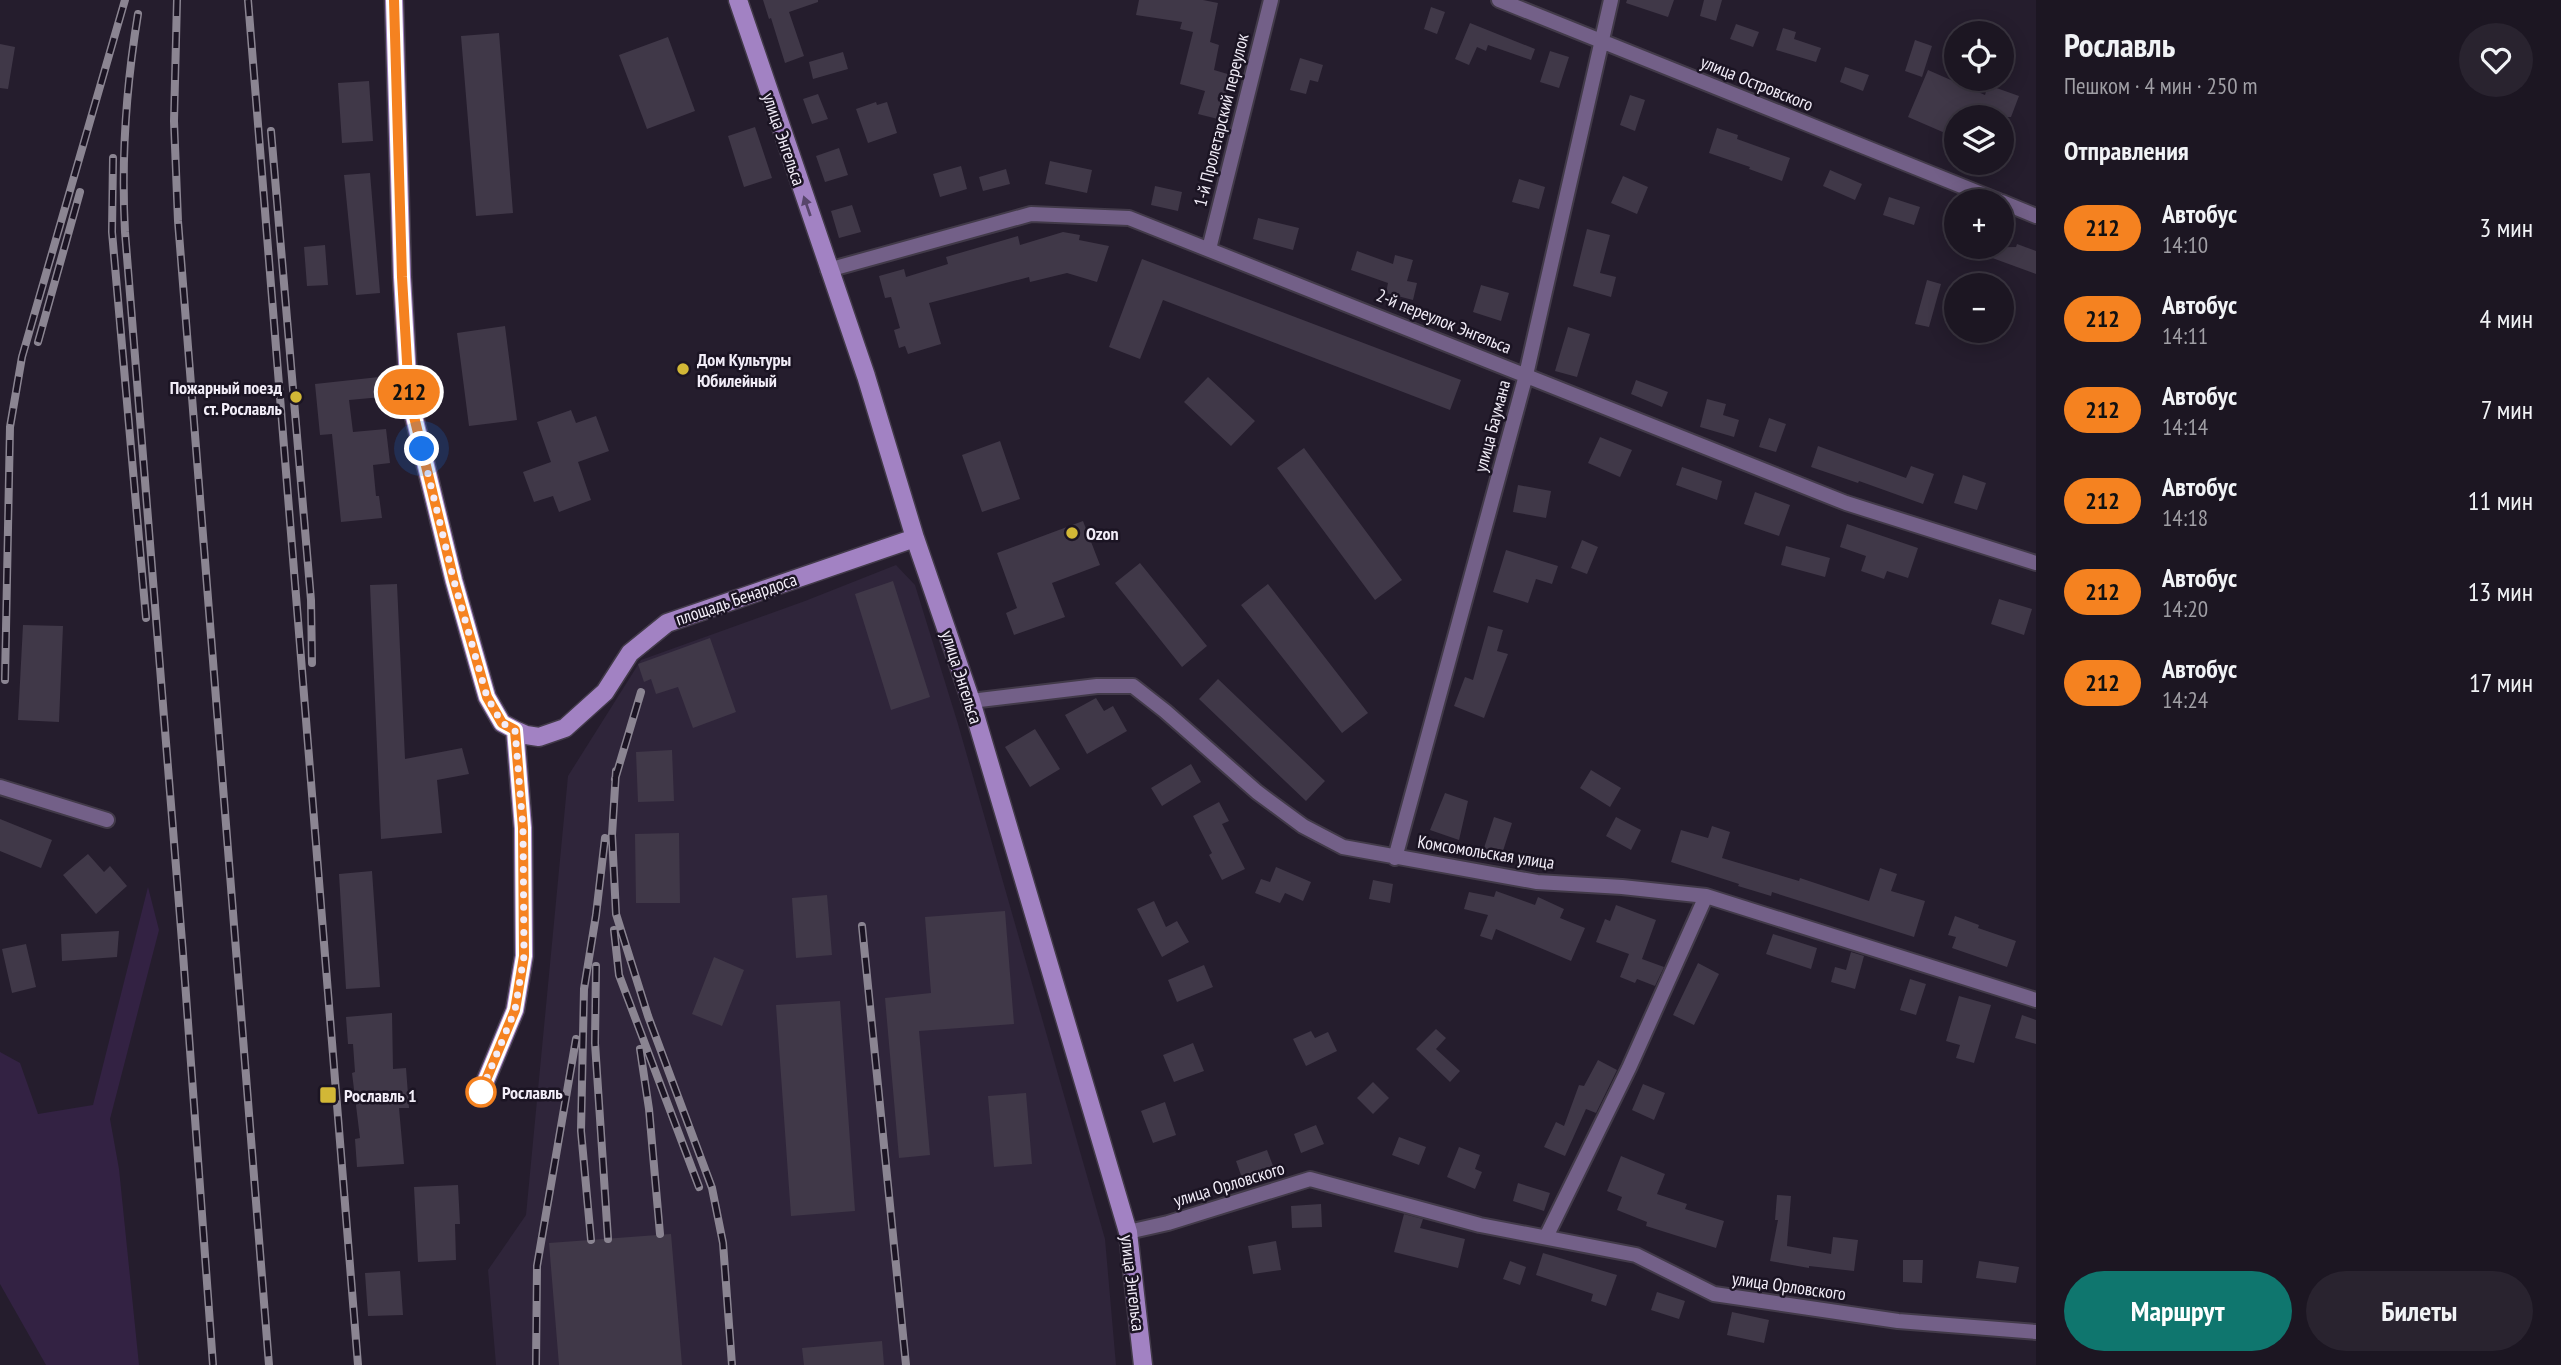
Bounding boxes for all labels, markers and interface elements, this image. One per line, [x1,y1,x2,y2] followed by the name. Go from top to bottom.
[1944,21,2014,343] map controls
[1944,21,2014,91] button: locate
[2064,23,2175,66] text: Рославль
[2459,23,2533,97] button: heart
[1188,31,1254,209] street label: 1-й Пролетарский переулок
[1697,50,1817,116] street label: улица Островского
[2064,71,2257,100] text: Пешком · 4 мин · 250 m
[757,90,811,188] street label: улица Энгельса
[1944,105,2014,175] button: layers
[2064,134,2189,167] text: Отправления
[1944,189,2014,259] button: +
[801,195,811,216] one-way arrow
[2162,197,2237,230] text: Автобус
[2480,211,2533,244] text: 3 мин
[2085,212,2120,243] text: 212
[2162,230,2208,259] text: 14:10
[1944,273,2014,343] button: −
[1373,283,1515,359] street label: 2-й переулок Энгельса
[2162,288,2237,321] text: Автобус
[2480,302,2533,335] text: 4 мин
[2085,303,2120,334] text: 212
[2162,321,2208,350] text: 14:11
[697,348,791,392] place label: Дом Культуры Юбилейный
[675,361,691,377] marker: Дом Культуры Юбилейный
[369,369,449,415] line badge: 212
[170,376,283,420] place label: Пожарный поезд ст. Рославль
[392,376,426,407] text: 212
[1469,377,1515,475] street label: улица Баумана
[2162,379,2237,412] text: Автобус
[288,389,304,405] marker: Пожарный поезд ст. Рославль
[2481,393,2533,426] text: 7 мин
[2085,394,2120,425] text: 212
[2162,412,2208,441] text: 14:14
[404,431,439,466] your location
[2162,470,2237,503] text: Автобус
[2468,484,2533,517] text: 11 мин
[2085,485,2120,516] text: 212
[2162,503,2208,532] text: 14:18
[1086,522,1119,545] place label: Ozon
[1064,525,1080,541] marker: Ozon
[2162,561,2237,594] text: Автобус
[672,568,800,630] street label: площадь Бенардоса
[2468,575,2533,608] text: 13 мин
[2085,576,2120,607] text: 212
[2162,594,2208,623] text: 14:20
[936,627,988,727] street label: улица Энгельса
[2162,652,2237,685] text: Автобус
[2469,666,2533,699] text: 17 мин
[2085,667,2120,698] text: 212
[2162,685,2208,714] text: 14:24
[1416,830,1556,874] street label: Комсомольская улица
[466,1077,496,1107] marker: Рославль
[502,1081,563,1104] place label: Рославль
[344,1084,417,1107] place label: Рославль 1
[318,1085,338,1105] marker: Рославль 1
[1171,1156,1287,1212] street label: улица Орловского
[1116,1234,1150,1332] street label: улица Энгельса
[1731,1267,1848,1305] street label: улица Орловского
[2064,1271,2292,1351] button: Маршрут
[2306,1271,2533,1351] button: Билеты

